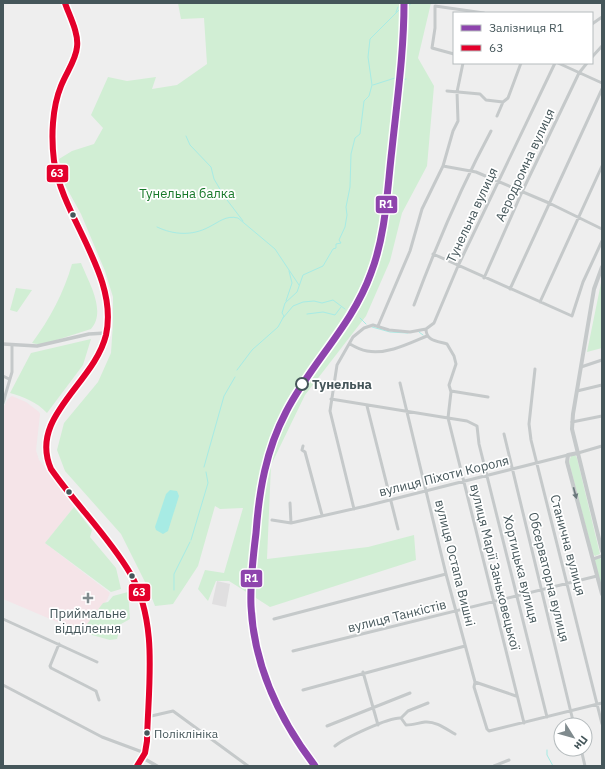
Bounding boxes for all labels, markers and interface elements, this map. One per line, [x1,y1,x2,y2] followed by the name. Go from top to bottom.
[453,12,593,64] legend
[489,20,564,35] text: Залізниця R1
[489,40,503,55] text: 63
[491,106,559,224] street label: Аеродромна вулиця
[46,164,69,183] line badge: 63
[443,165,501,265] street label: Тунельна вулиця
[50,166,64,180] text: 63
[139,185,235,202] park label: Тунельна балка
[375,195,398,214] line badge: R1
[379,197,393,211] text: R1
[68,210,78,220] unlabelled marker
[312,376,372,393] place label: Тунельна
[295,377,309,391] marker: Тунельна
[377,452,511,500] street label: вулиця Піхоти Короля
[466,482,524,653] street label: вулиця Марії Заньковецької
[573,486,579,499] one-way arrow
[64,487,74,497] unlabelled marker
[546,493,590,597] street label: Станична вулиця
[431,498,479,628] street label: вулиця Остапа Вишні
[525,510,573,644] street label: Обсерваторна вулиця
[499,513,543,625] street label: Хортицька вулиця
[240,569,263,588] line badge: R1
[127,571,137,581] unlabelled marker
[244,571,258,585] text: R1
[128,583,151,602] line badge: 63
[132,585,146,599] text: 63
[82,592,94,604] marker: Приймальне відділення
[346,596,448,636] street label: вулиця Танкістів
[50,605,126,637] place label: Приймальне відділення
[553,717,593,757] north arrow
[154,726,219,741] place label: Поліклініка
[142,728,152,738] marker: Поліклініка
[571,733,591,753] text: Пн

